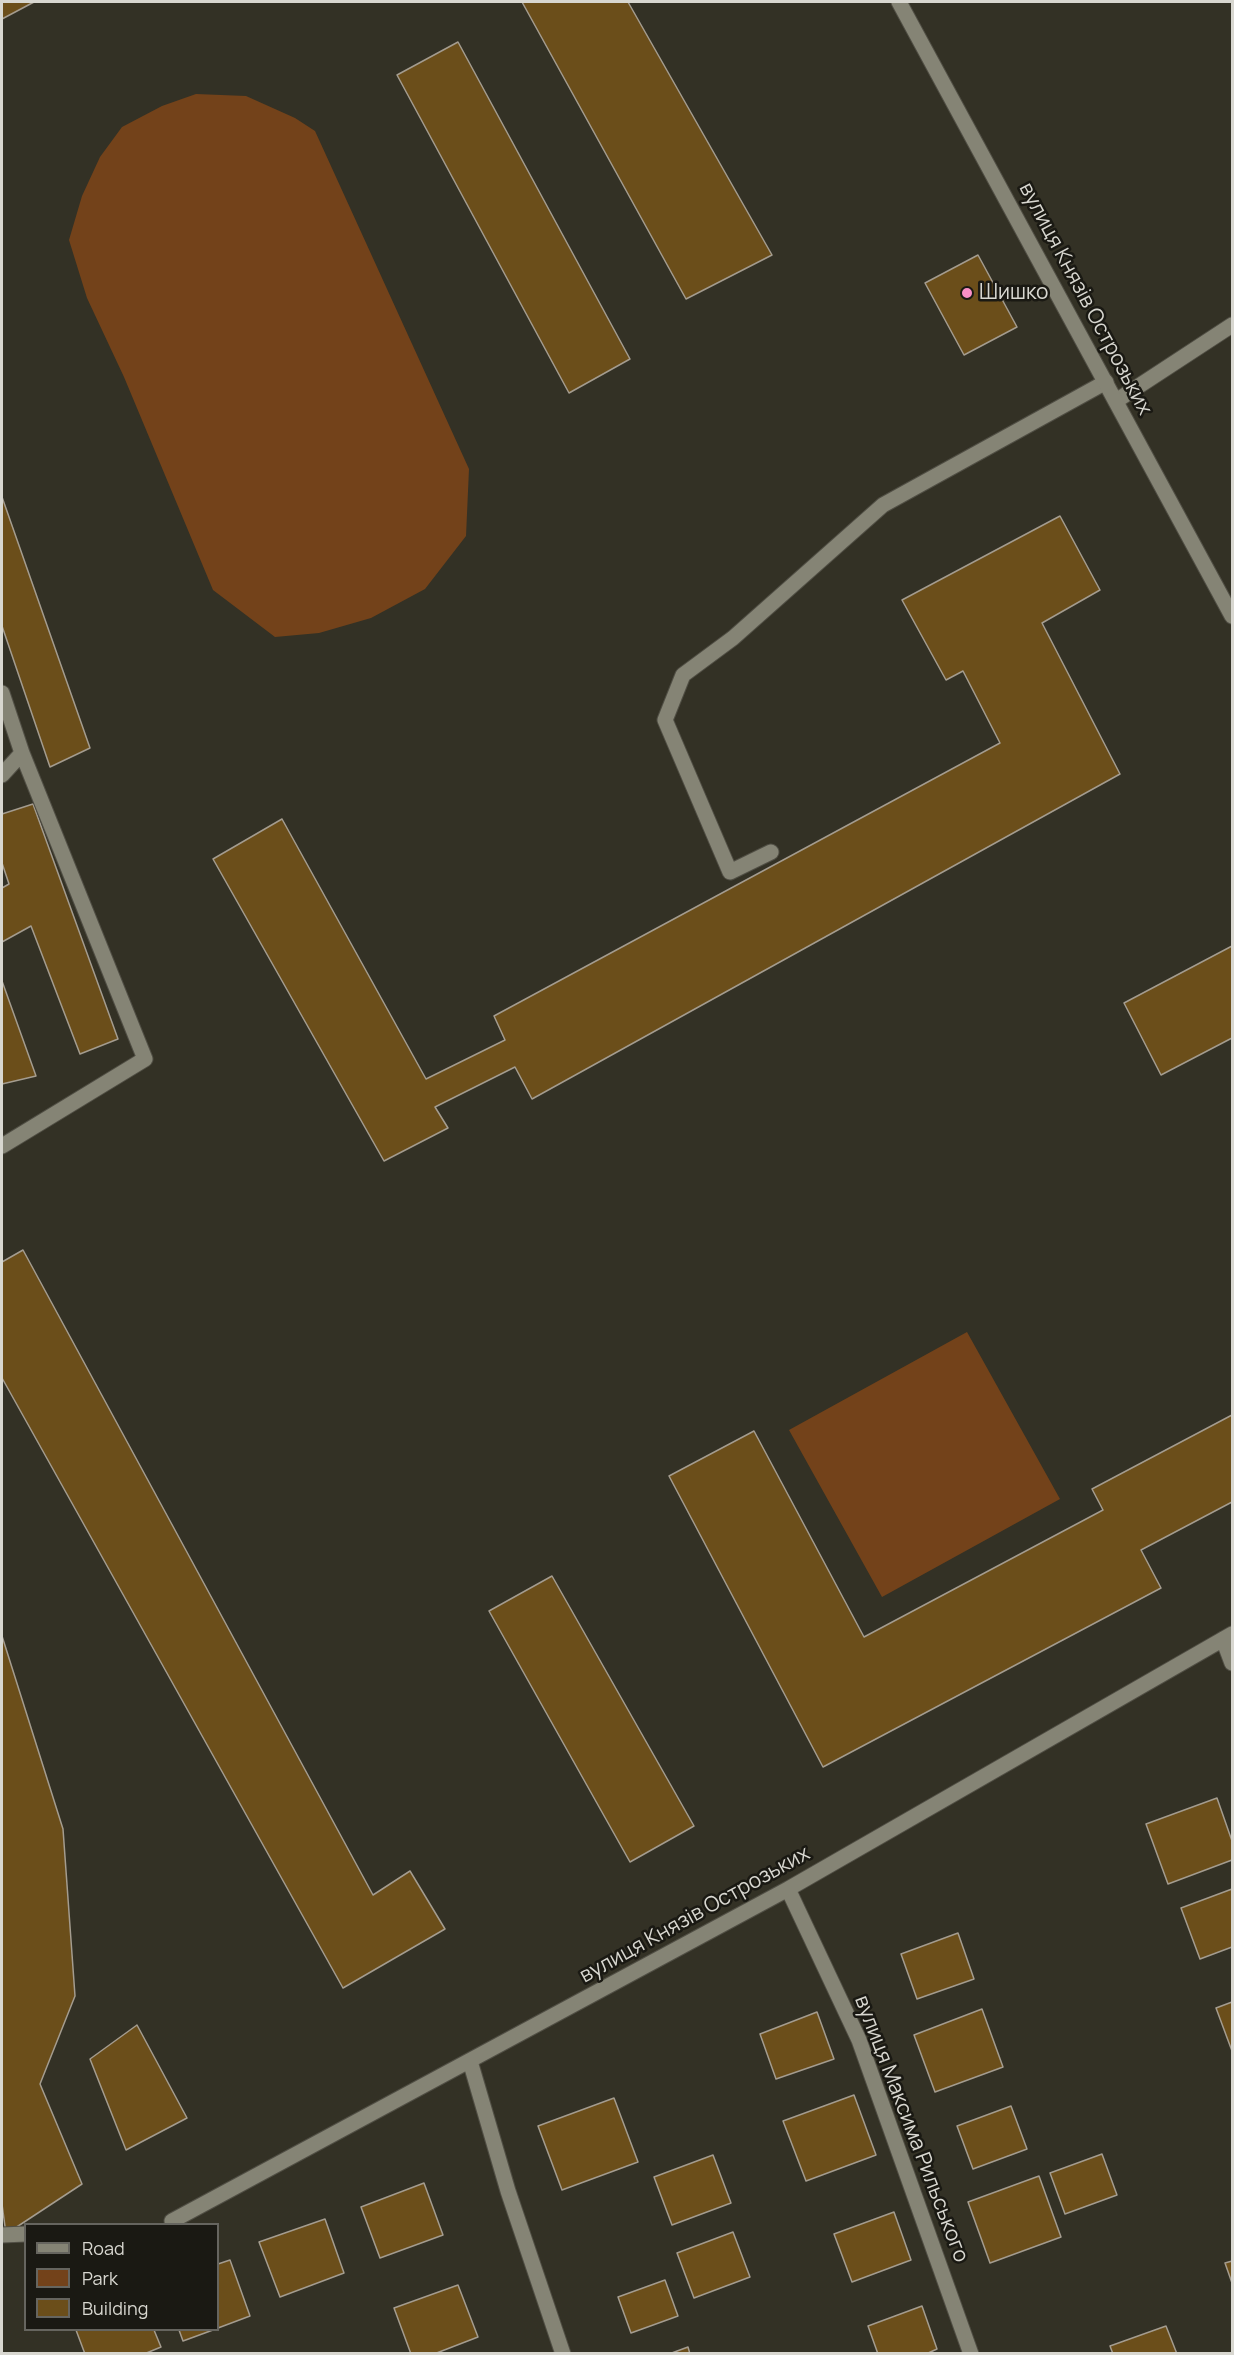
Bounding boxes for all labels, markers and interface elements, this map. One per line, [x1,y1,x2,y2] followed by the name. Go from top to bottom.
[1013,179,1157,419] street label: вулиця Князів Острозьких
[979,280,1049,306] place label: Шишко
[960,286,974,300] marker: Шишко
[576,1841,814,1989] street label: вулиця Князів Острозьких
[848,1992,974,2266] street label: вулиця Максима Рильського
[24,2223,219,2331] legend
[82,2236,125,2260] text: Road
[82,2266,118,2290] text: Park
[82,2296,148,2320] text: Building

